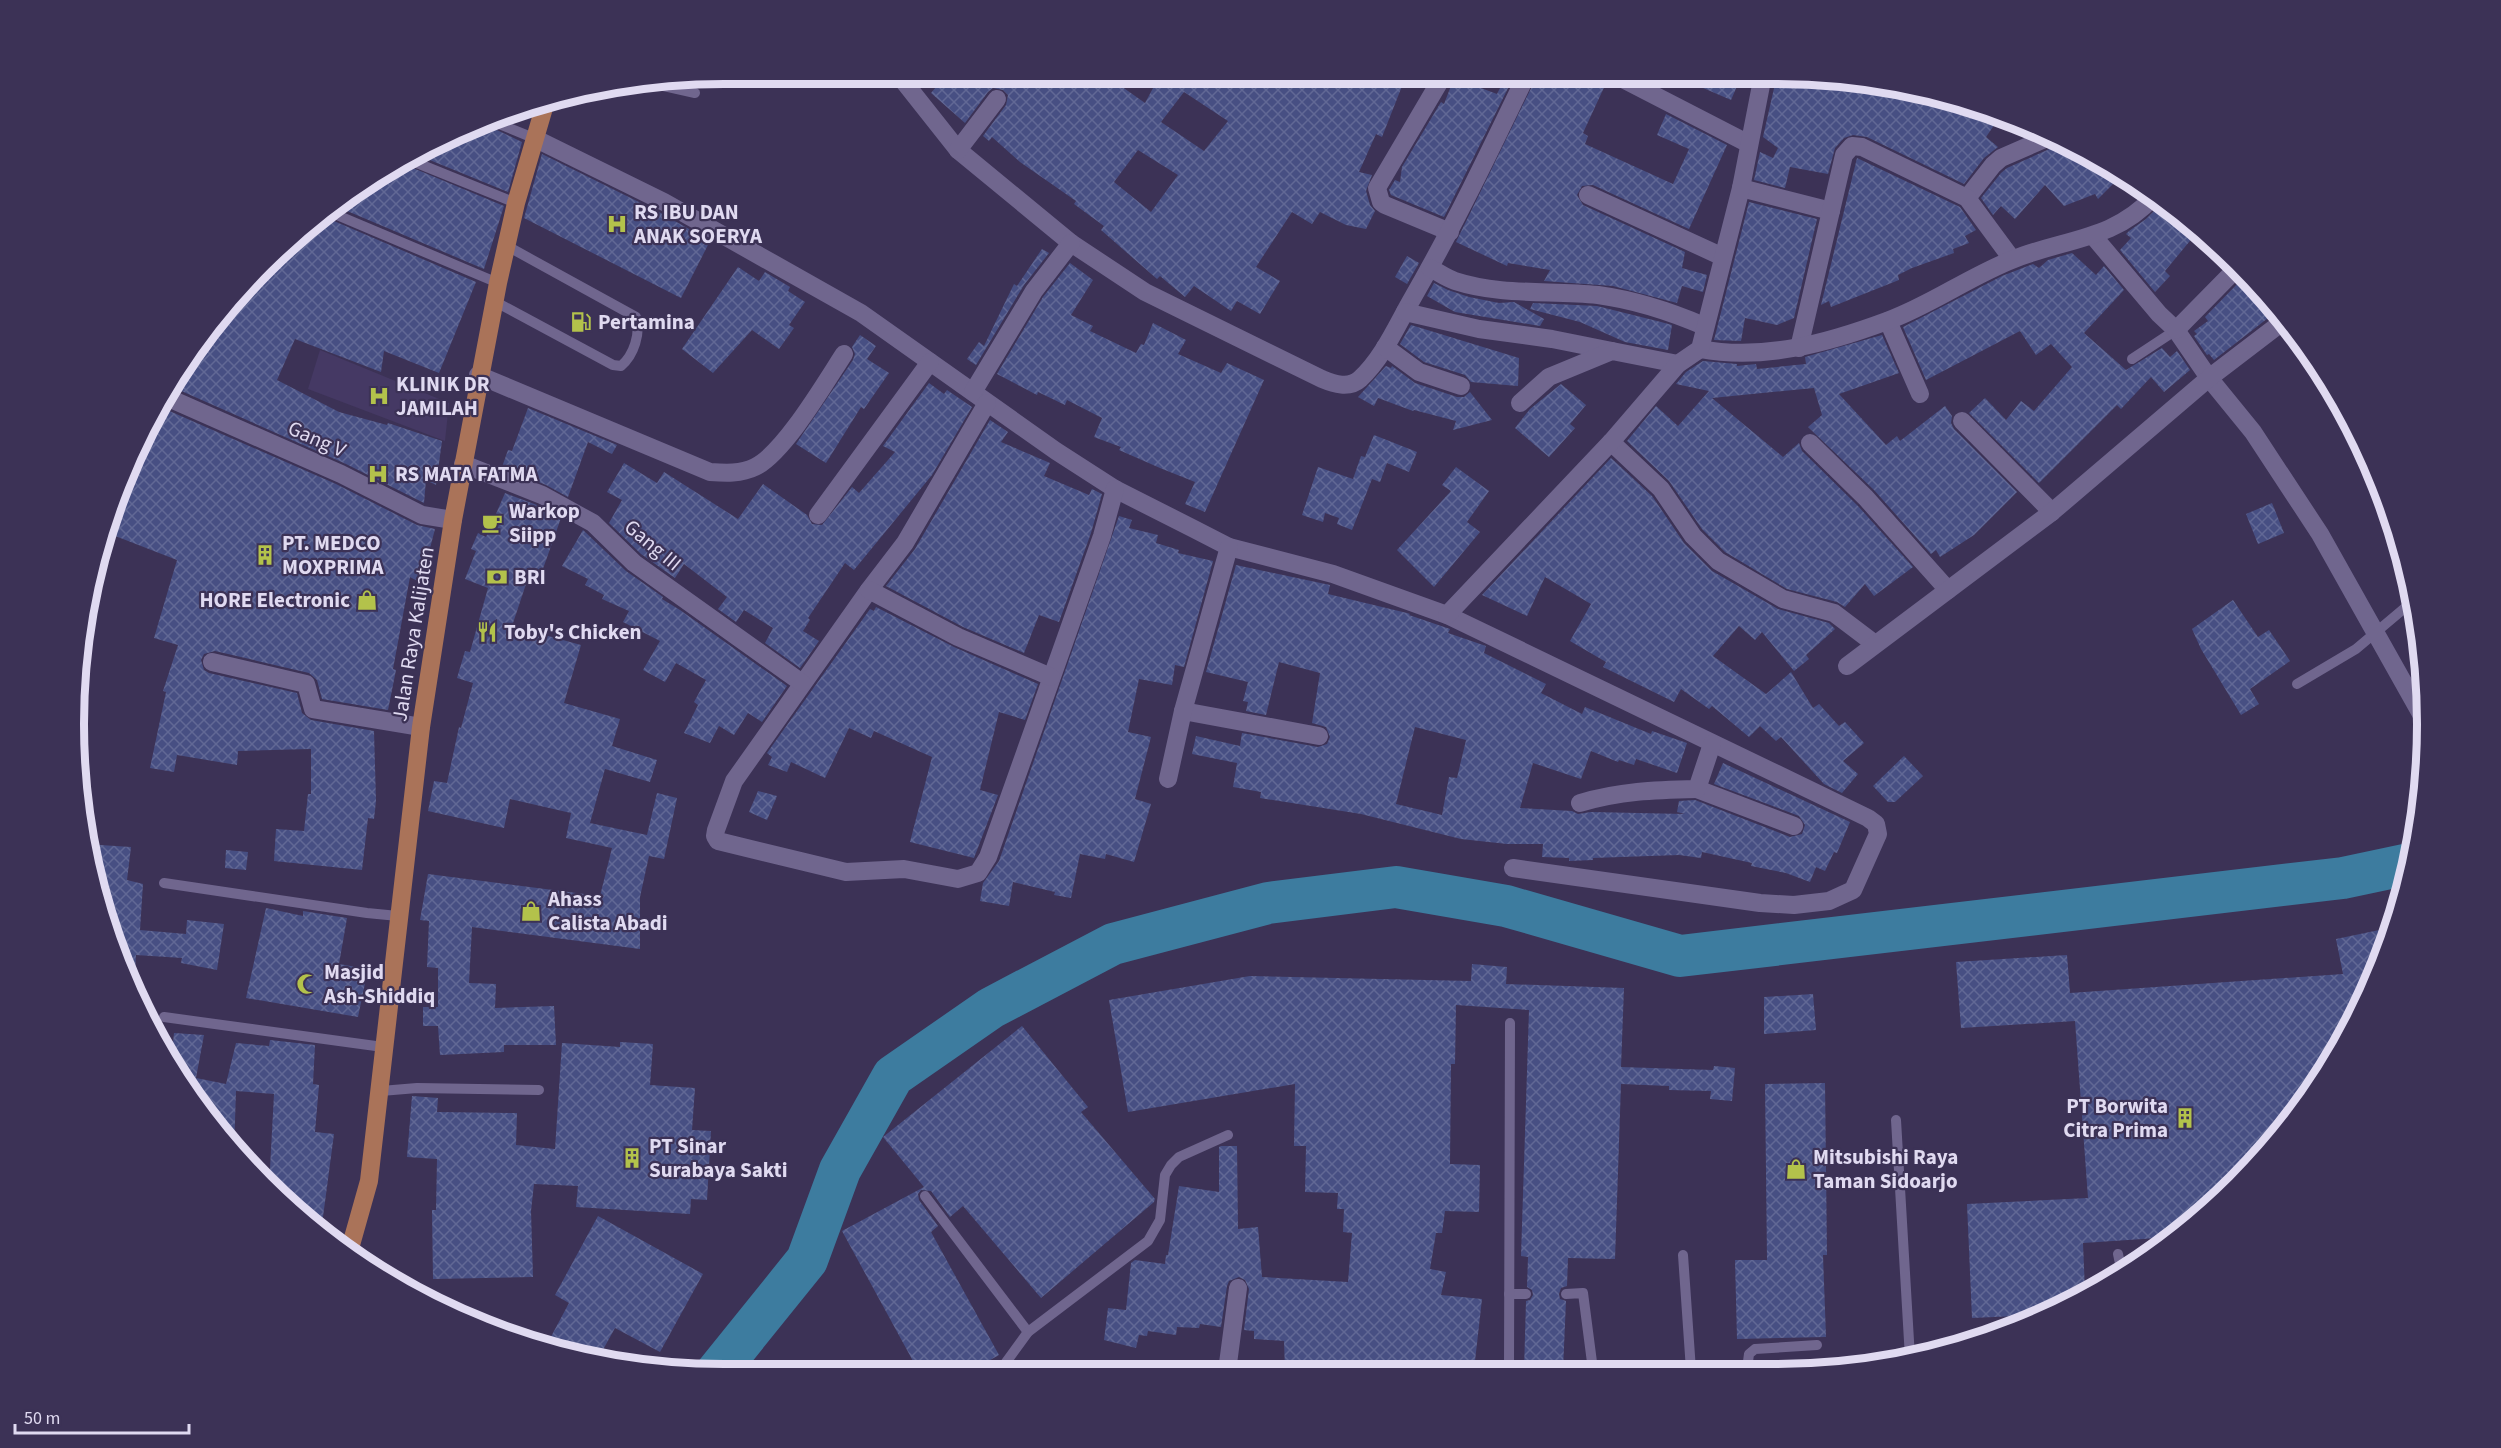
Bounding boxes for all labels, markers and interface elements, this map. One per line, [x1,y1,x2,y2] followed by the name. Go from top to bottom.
[633,197,763,251] place label: RS IBU DAN ANAK SOERYA
[605,212,629,236] hospital icon: RS IBU DAN ANAK SOERYA
[598,307,695,337] place label: Pertamina
[569,310,593,334] fuel station icon: Pertamina
[396,369,490,423] place label: KLINIK DR JAMILAH
[367,384,391,408] hospital icon: KLINIK DR JAMILAH
[283,413,351,465] street label: Gang V
[395,459,538,489] place label: RS MATA FATMA
[366,462,390,486] hospital icon: RS MATA FATMA
[509,496,580,550] place label: Warkop Siipp
[480,511,504,535] cafe icon: Warkop Siipp
[618,512,688,578] street label: Gang III
[282,528,384,582] place label: PT. MEDCO MOXPRIMA
[253,543,277,567] building icon: PT. MEDCO MOXPRIMA
[384,545,442,723] street label: Jalan Raya Kalijaten
[514,562,546,592] place label: BRI
[485,565,509,589] bank icon: BRI
[199,585,350,615] place label: HORE Electronic
[355,588,379,612] shop icon: HORE Electronic
[504,617,642,647] place label: Toby's Chicken
[475,620,499,644] restaurant icon: Toby's Chicken
[547,884,668,938] place label: Ahass Calista Abadi
[519,899,543,923] shop icon: Ahass Calista Abadi
[323,957,435,1011] place label: Masjid Ash-Shiddiq
[295,972,319,996] mosque icon: Masjid Ash-Shiddiq
[2063,1091,2168,1145] place label: PT Borwita Citra Prima
[2173,1106,2197,1130] building icon: PT Borwita Citra Prima
[649,1131,787,1185] place label: PT Sinar Surabaya Sakti
[1813,1142,1958,1196] place label: Mitsubishi Raya Taman Sidoarjo
[620,1146,644,1170] building icon: PT Sinar Surabaya Sakti
[1784,1157,1808,1181] shop icon: Mitsubishi Raya Taman Sidoarjo
[15,1397,189,1435] scale bar
[24,1406,60,1431] text: 50 m

